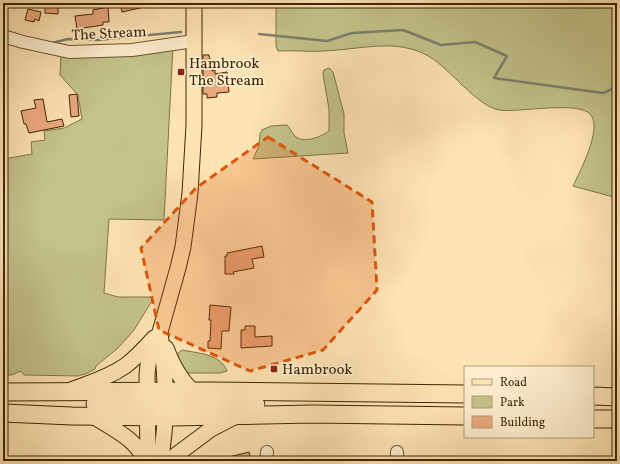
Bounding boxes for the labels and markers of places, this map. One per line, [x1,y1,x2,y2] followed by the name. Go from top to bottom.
[189,54,264,92] place label: Hambrook The Stream
[176,67,186,77] marker: Hambrook The Stream
[282,360,353,381] place label: Hambrook
[269,364,279,374] marker: Hambrook

